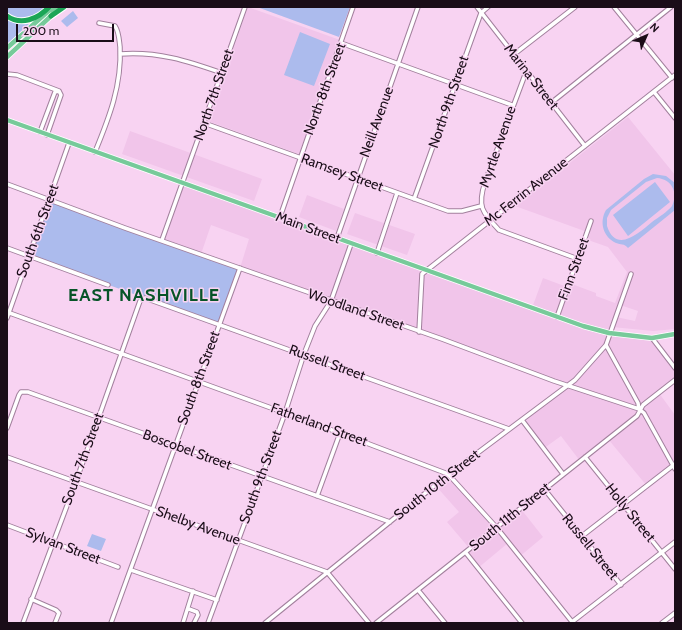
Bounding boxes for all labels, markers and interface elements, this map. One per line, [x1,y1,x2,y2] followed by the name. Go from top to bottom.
[18,16,116,42] scale bar
[626,16,666,56] north arrow
[647,20,662,35] text: N
[23,23,59,38] text: 200 m
[300,40,350,138] street label: North 8th Street
[500,41,562,113] street label: Marina Street
[190,47,238,143] street label: North 7th Street
[425,54,473,150] street label: North 9th Street
[356,84,398,160] street label: Neill Avenue
[476,104,520,190] street label: Myrtle Avenue
[299,150,385,196] street label: Ramsey Street
[481,154,571,230] street label: Mc Ferrin Avenue
[13,182,63,280] street label: South 6th Street
[273,208,343,248] street label: Main Street
[555,236,593,302] street label: Finn Street
[68,285,220,307] district label: EAST NASHVILLE
[306,286,406,334] street label: Woodland Street
[174,329,224,427] street label: South 8th Street
[286,341,368,385] street label: Russell Street
[268,400,370,450] street label: Fatherland Street
[58,410,108,508] street label: South 7th Street
[140,426,234,474] street label: Boscobel Street
[236,428,286,526] street label: South 9th Street
[391,446,483,524] street label: South 10th Street
[466,479,554,555] street label: South 11th Street
[601,480,659,546] street label: Holly Street
[154,503,242,549] street label: Shelby Avenue
[558,511,622,583] street label: Russell Street
[23,524,103,568] street label: Sylvan Street

